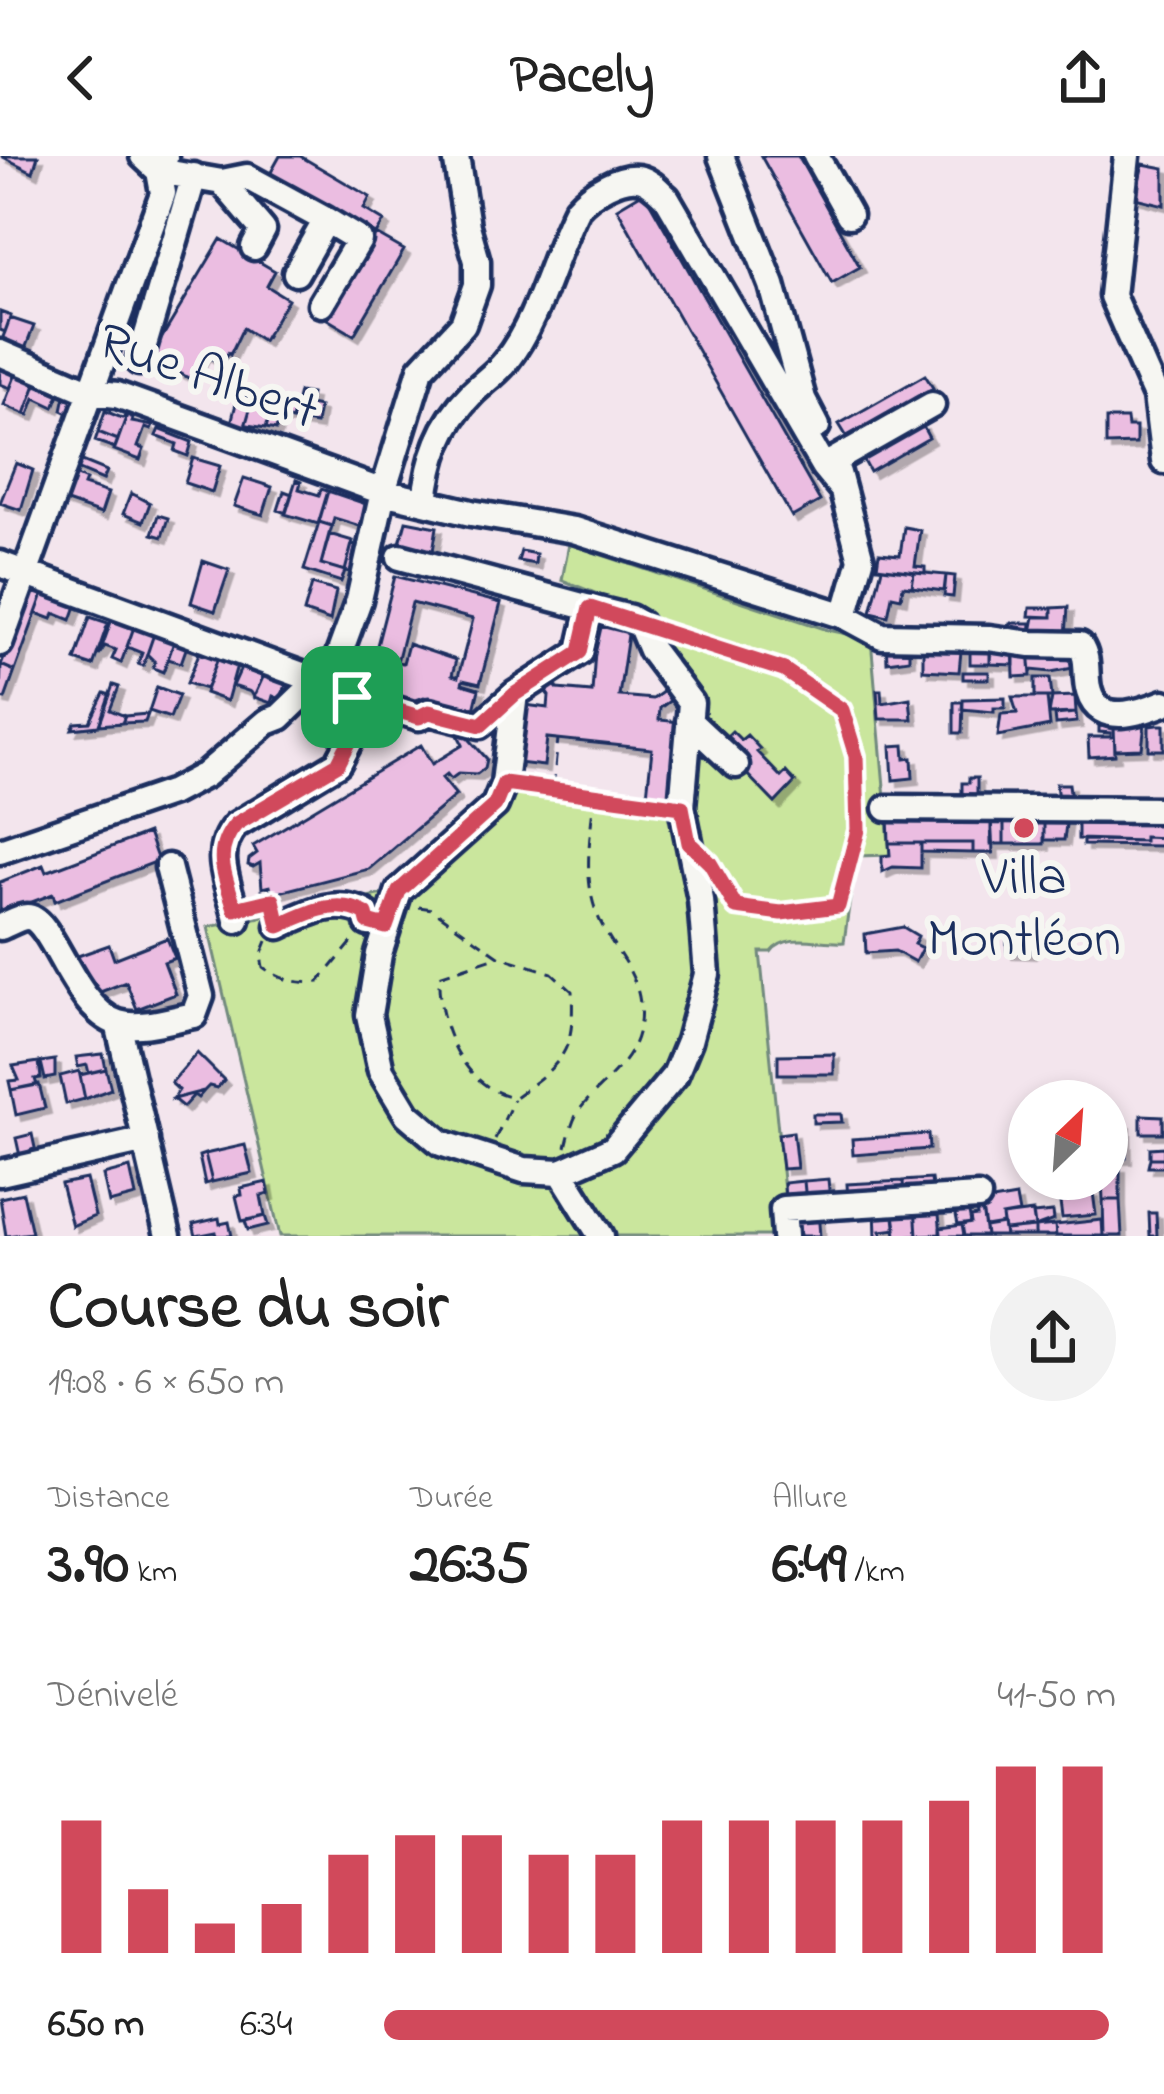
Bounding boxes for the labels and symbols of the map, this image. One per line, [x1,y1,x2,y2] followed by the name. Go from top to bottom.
[86,305,328,453] street label: Rue Albert
[301,646,403,748] pin
[1011,815,1037,841] marker: Villa Montléon
[927,841,1121,981] place label: Villa Montléon
[1008,1080,1128,1200] north arrow

